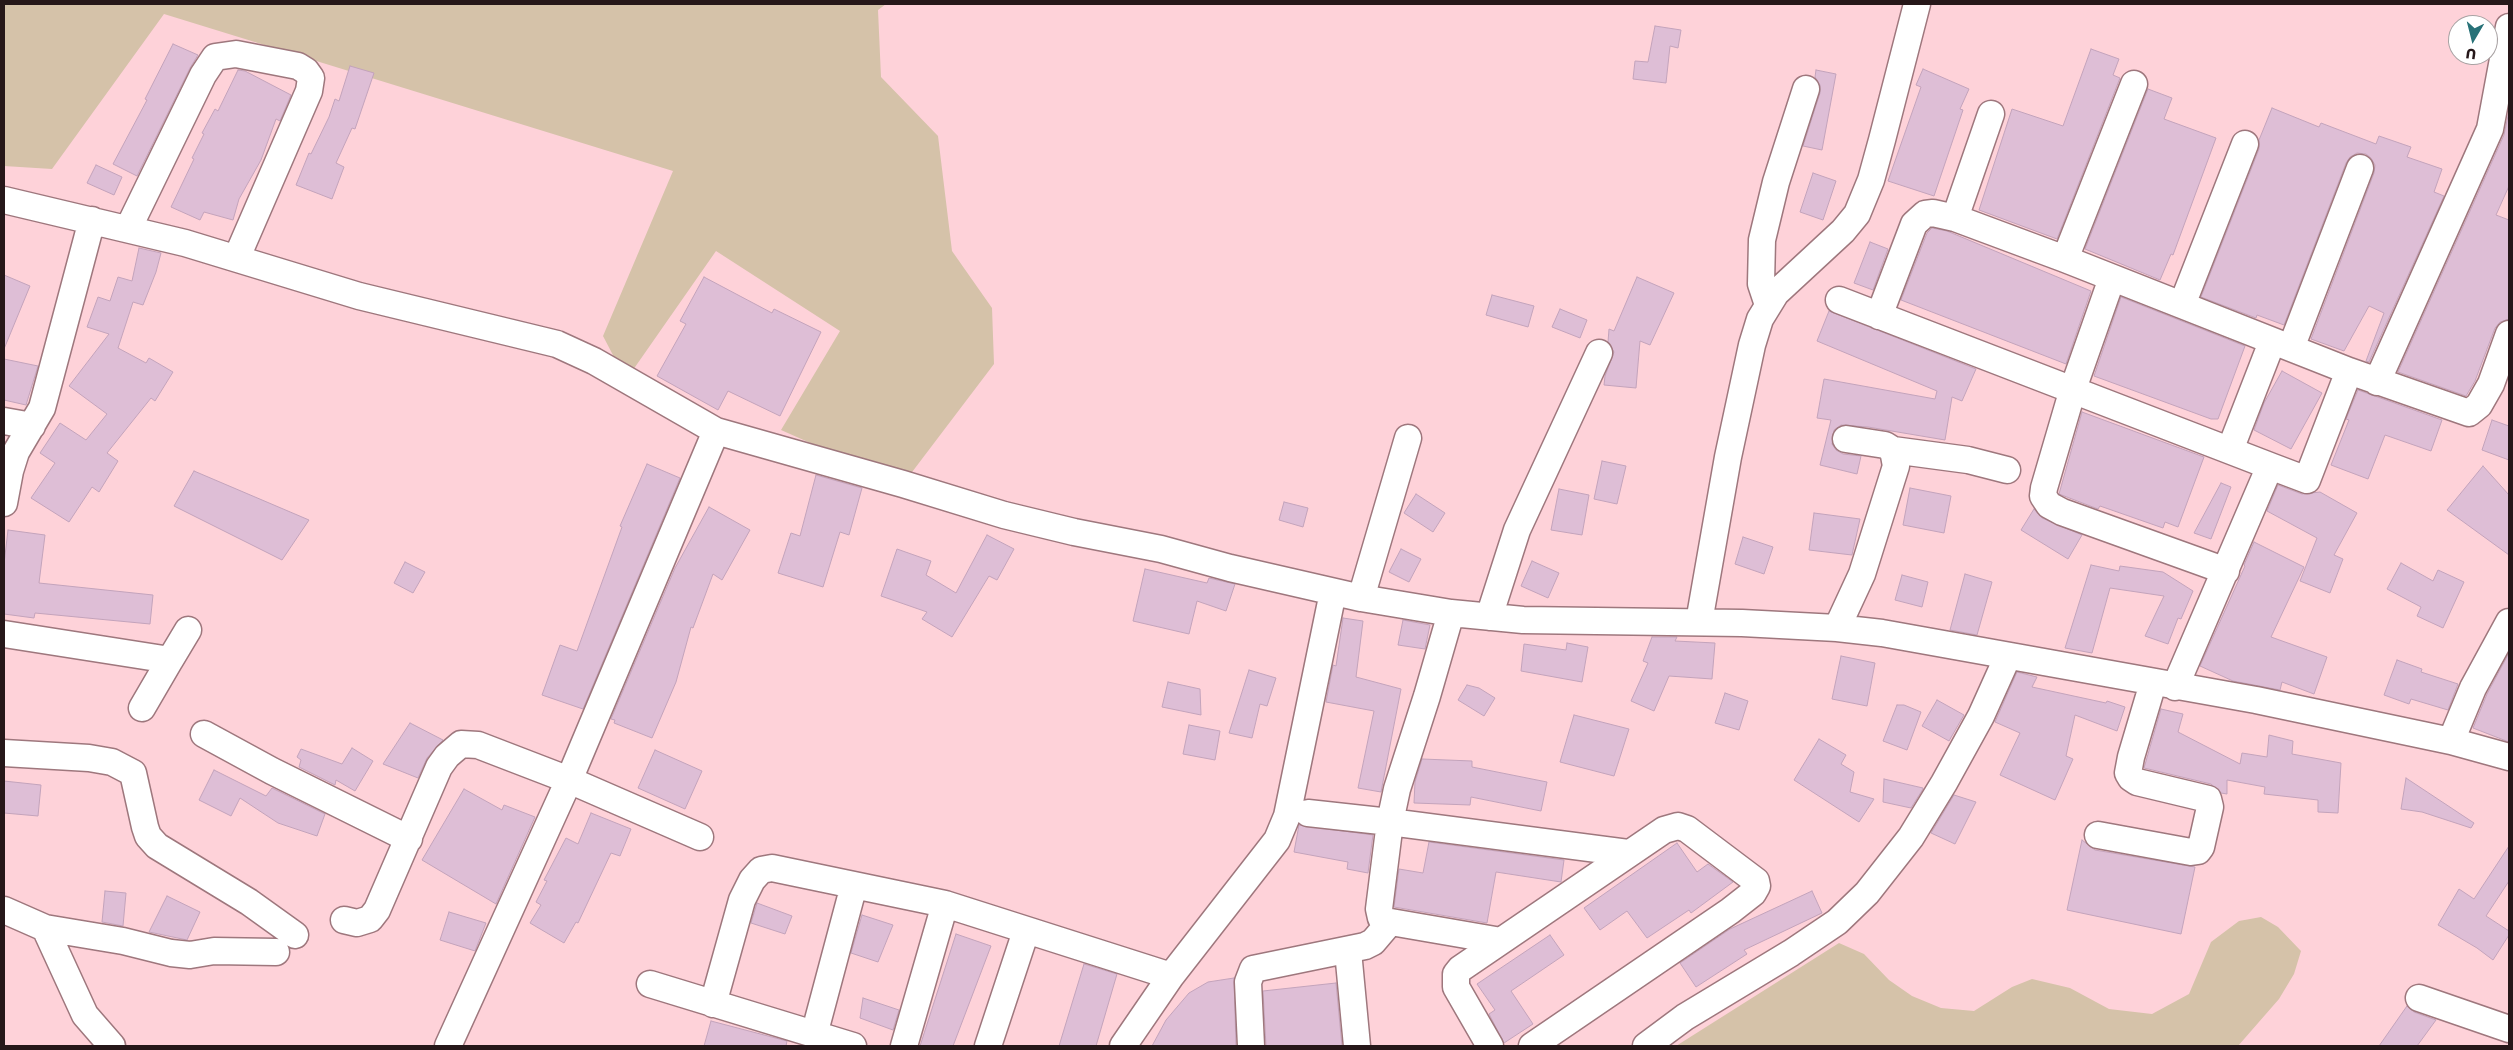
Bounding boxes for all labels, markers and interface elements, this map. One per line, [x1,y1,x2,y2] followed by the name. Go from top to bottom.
[2448,15,2498,65] north arrow
[2465,45,2477,63] text: U

